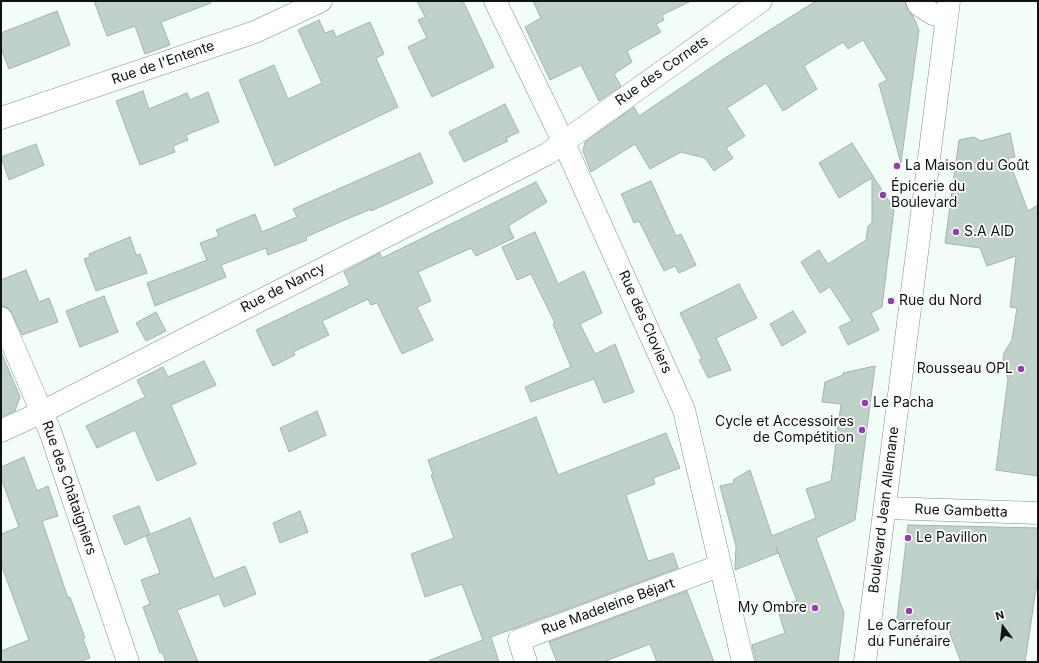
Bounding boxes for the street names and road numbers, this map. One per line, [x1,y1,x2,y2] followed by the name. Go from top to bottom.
[612,33,712,109] street label: Rue des Cornets
[109,38,217,88] street label: Rue de l'Entente
[238,260,328,316] street label: Rue de Nancy
[615,268,675,376] street label: Rue des Cloviers
[38,419,100,557] street label: Rue des Châtaigniers
[865,426,903,594] street label: Boulevard Jean Allemane
[914,501,1008,521] street label: Rue Gambetta
[539,575,677,639] street label: Rue Madeleine Béjart

